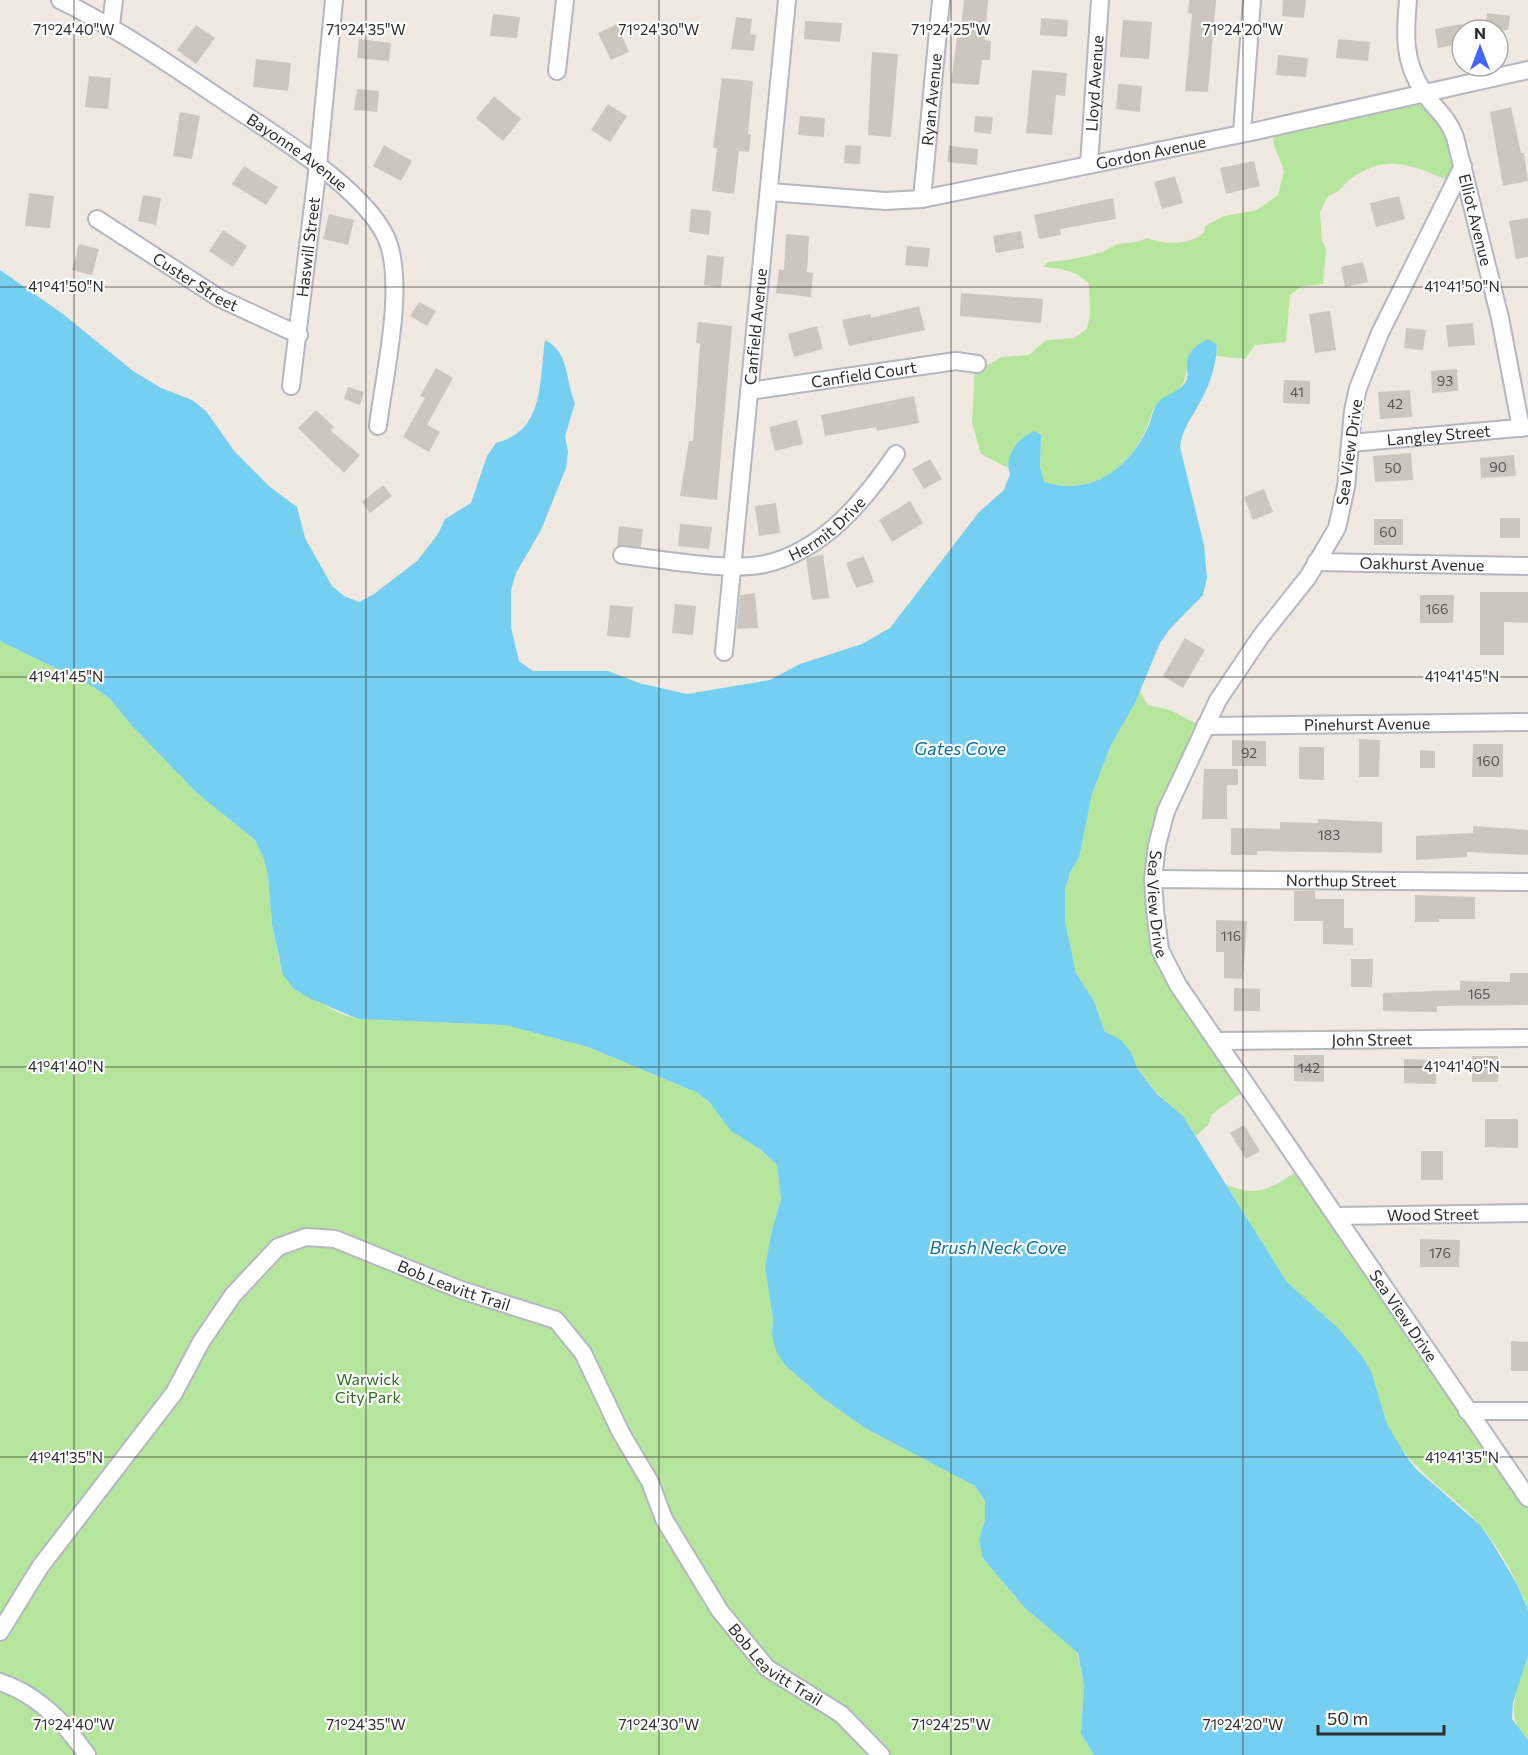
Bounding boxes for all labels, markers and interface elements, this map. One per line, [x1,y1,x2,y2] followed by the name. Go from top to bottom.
[1450,18,1510,78] north arrow
[33,20,115,38] text: 71°24'40"W
[326,20,406,38] text: 71°24'35"W
[619,20,699,38] text: 71°24'30"W
[911,20,991,38] text: 71°24'25"W
[1203,20,1283,38] text: 71°24'20"W
[1474,23,1486,42] text: N
[1081,34,1107,132] street label: Lloyd Avenue
[917,52,945,146] street label: Ryan Avenue
[244,109,352,194] street label: Bayonne Avenue
[1094,131,1208,172] street label: Gordon Avenue
[1455,172,1497,268] street label: Elliot Avenue
[292,195,323,298] street label: Haswill Street
[150,248,242,315] street label: Custer Street
[740,267,770,386] street label: Canfield Avenue
[28,277,104,295] text: 41°41'50"N
[1424,277,1500,295] text: 41°41'50"N
[810,357,918,391] street label: Canfield Court
[1437,372,1453,389] house number: 93
[1290,383,1304,400] house number: 41
[1387,395,1403,412] house number: 42
[1332,398,1365,506] street label: Sea View Drive
[1386,420,1492,449] street label: Langley Street
[1489,458,1507,475] house number: 90
[1384,459,1402,476] house number: 50
[785,492,869,564] street label: Hermit Drive
[1379,523,1397,540] house number: 60
[1359,553,1484,574] street label: Oakhurst Avenue
[1426,600,1448,617] house number: 166
[29,667,103,685] text: 41°41'45"N
[1425,667,1499,685] text: 41°41'45"N
[1304,713,1430,734] street label: Pinehurst Avenue
[914,737,1007,759] water label: Gates Cove
[1241,744,1257,761] house number: 92
[1476,752,1500,769] house number: 160
[1318,826,1340,843] house number: 183
[1144,849,1172,961] street label: Sea View Drive
[1286,870,1397,890] street label: Northup Street
[1221,927,1241,944] house number: 116
[1468,985,1490,1002] house number: 165
[1331,1029,1413,1049] street label: John Street
[28,1057,104,1075] text: 41°41'40"N
[1424,1057,1500,1075] text: 41°41'40"N
[1298,1059,1320,1076] house number: 142
[1387,1204,1480,1224] street label: Wood Street
[930,1236,1067,1258] water label: Brush Neck Cove
[1429,1244,1451,1261] house number: 176
[395,1255,513,1314] street label: Bob Leavitt Trail
[1366,1266,1442,1365] street label: Sea View Drive
[335,1369,402,1406] park label: Warwick City Park
[29,1448,103,1466] text: 41°41'35"N
[1425,1448,1499,1466] text: 41°41'35"N
[725,1619,826,1709] street label: Bob Leavitt Trail
[1318,1698,1444,1736] scale bar
[1327,1707,1368,1729] text: 50 m
[33,1715,115,1733] text: 71°24'40"W
[326,1715,406,1733] text: 71°24'35"W
[619,1715,699,1733] text: 71°24'30"W
[911,1715,991,1733] text: 71°24'25"W
[1203,1715,1283,1733] text: 71°24'20"W

